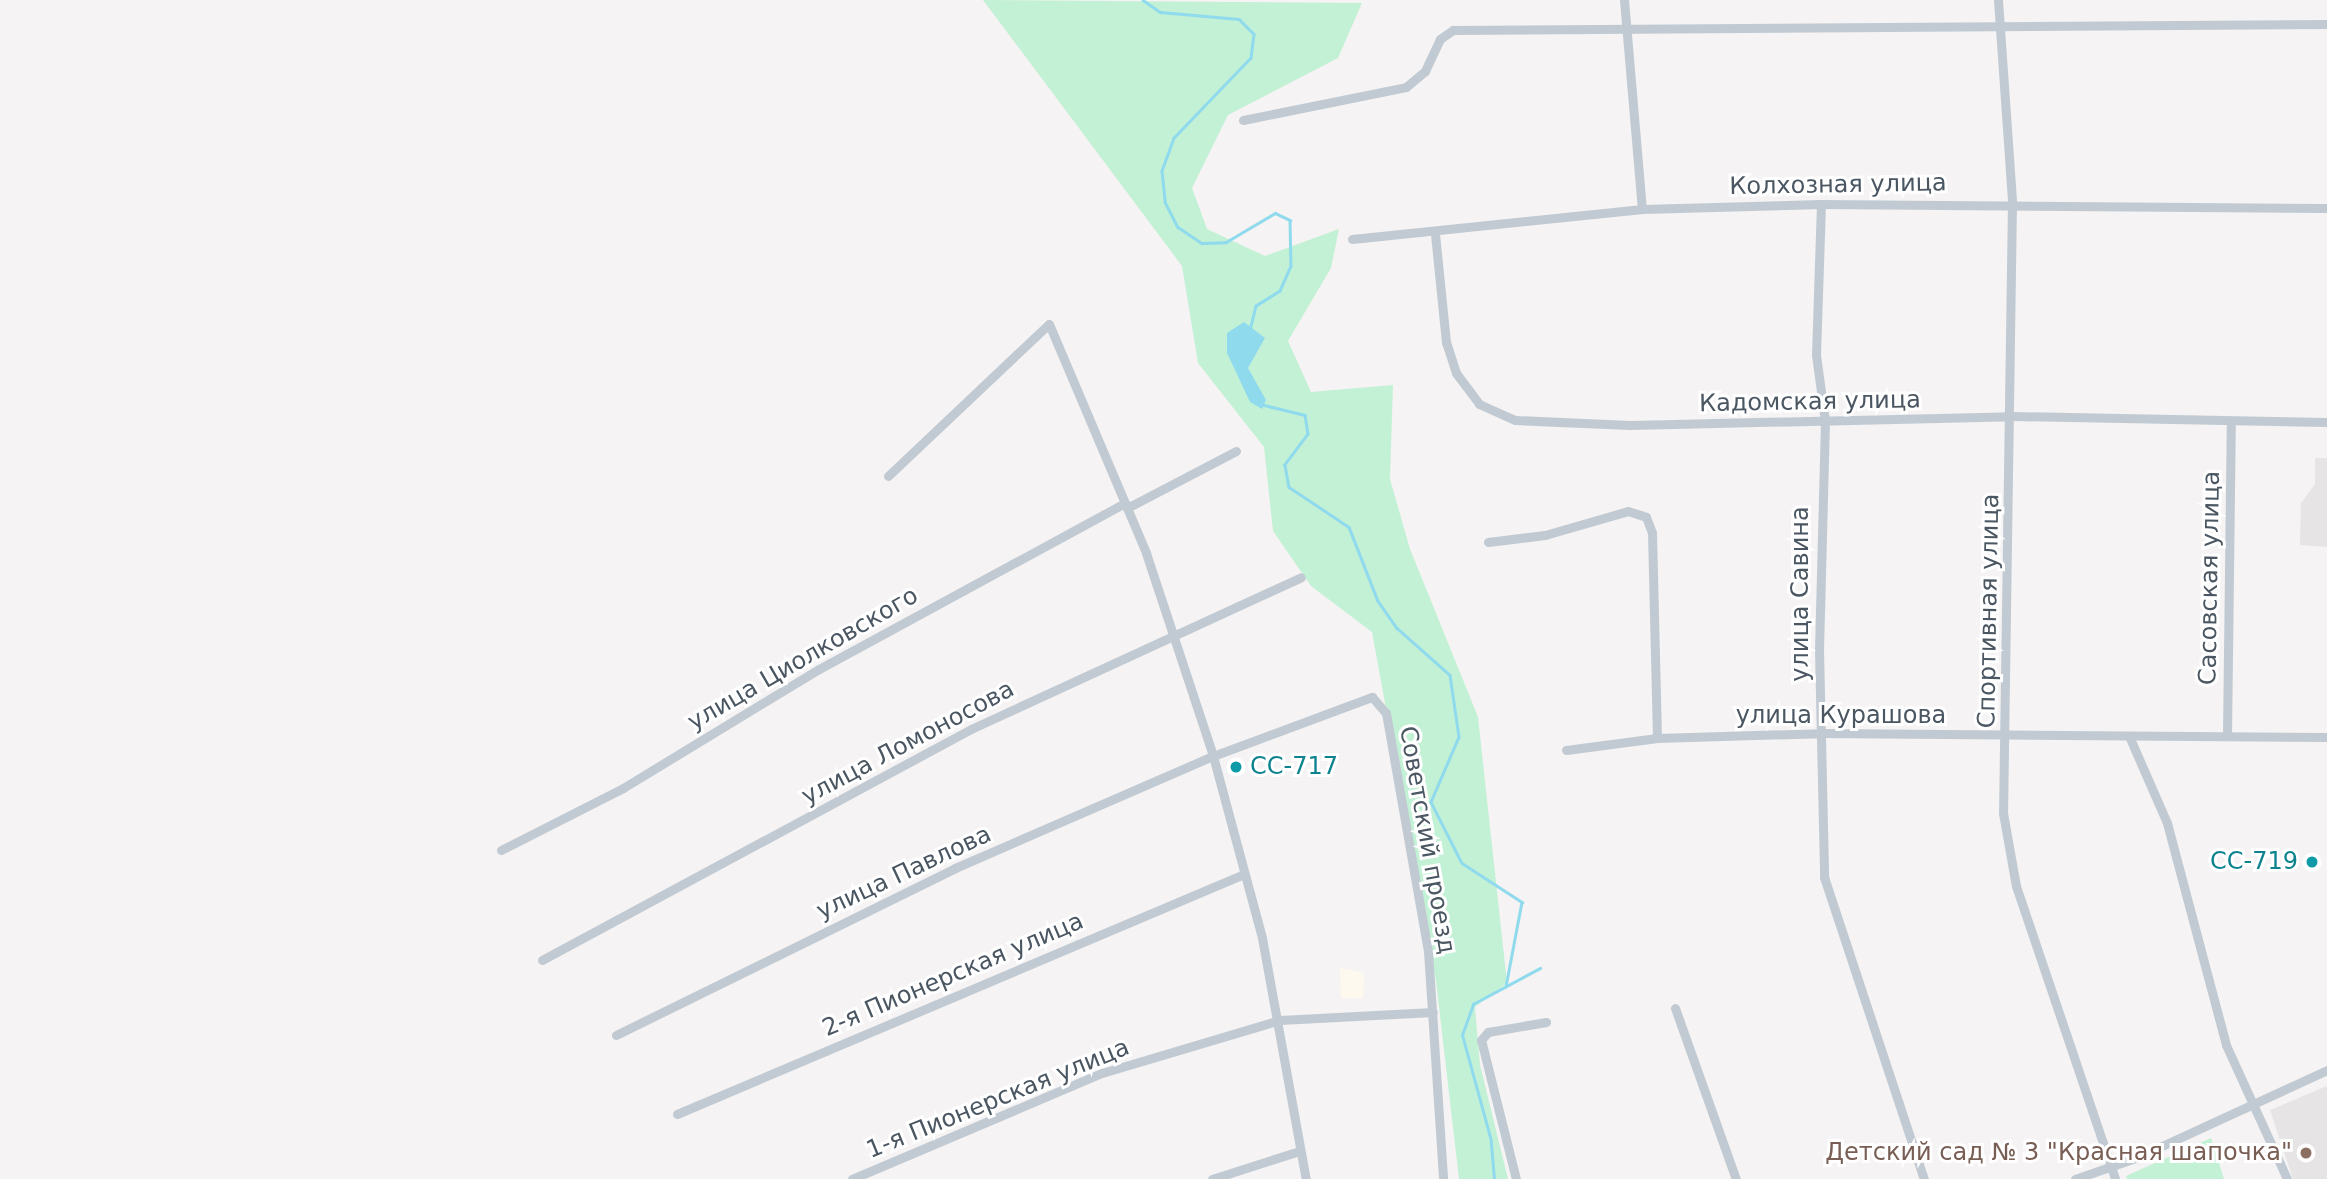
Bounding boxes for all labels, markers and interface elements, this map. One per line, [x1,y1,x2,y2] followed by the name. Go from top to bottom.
[1729,169,1947,201] street label: Колхозная улица
[1699,386,1921,418] street label: Кадомская улица
[2194,471,2226,685] street label: Сасовская улица
[1973,493,2005,729] street label: Спортивная улица
[1787,506,1815,682] street label: улица Савина
[683,581,923,737] street label: улица Циолковского
[797,675,1019,811] street label: улица Ломоносова
[1736,702,1946,730] street label: улица Курашова
[1393,724,1461,956] street label: Советский проезд
[1250,753,1338,781] place label: СС-717
[1228,759,1244,775] marker: СС-717
[812,820,996,926] street label: улица Павлова
[2210,848,2298,876] place label: СС-719
[2304,854,2320,870] marker: СС-719
[818,907,1088,1043] street label: 2-я Пионерская улица
[862,1033,1134,1165] street label: 1-я Пионерская улица
[1825,1139,2292,1167] place label: Детский сад № 3 "Красная шапочка"
[2298,1145,2314,1161] marker: Детский сад № 3 "Красная шапочка"

